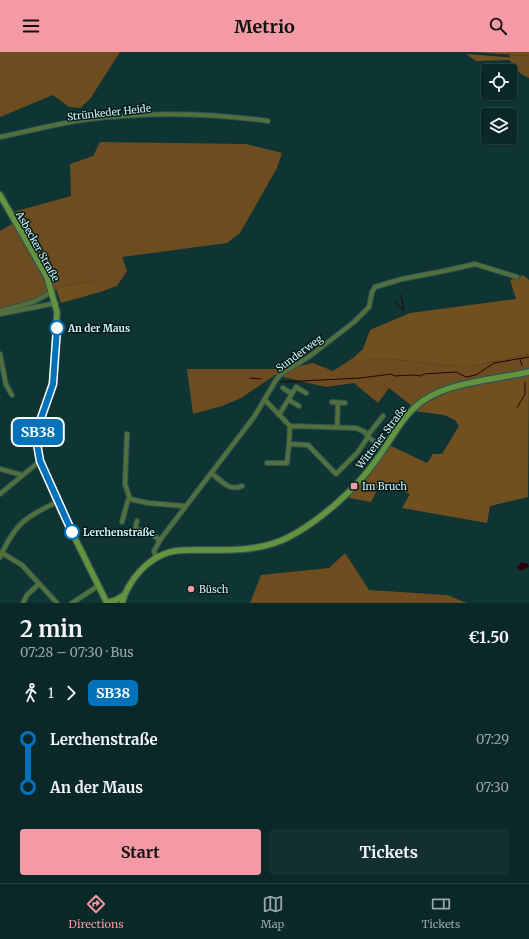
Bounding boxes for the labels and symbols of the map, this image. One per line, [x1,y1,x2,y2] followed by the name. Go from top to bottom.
[66,102,152,123] street label: Strünkeder Heide
[12,208,62,284] street label: Asbecker Straße
[49,320,65,336] marker: An der Maus
[67,322,130,335] place label: An der Maus
[273,332,325,375] street label: Sunderweg
[353,403,409,472] street label: Wittener Straße
[10,419,66,445] line badge: SB38
[362,480,407,493] place label: Im Bruch
[349,481,359,491] marker: Im Bruch
[64,524,80,540] marker: Lerchenstraße
[83,526,155,539] place label: Lerchenstraße
[199,583,229,596] place label: Büsch
[186,584,196,594] marker: Büsch

